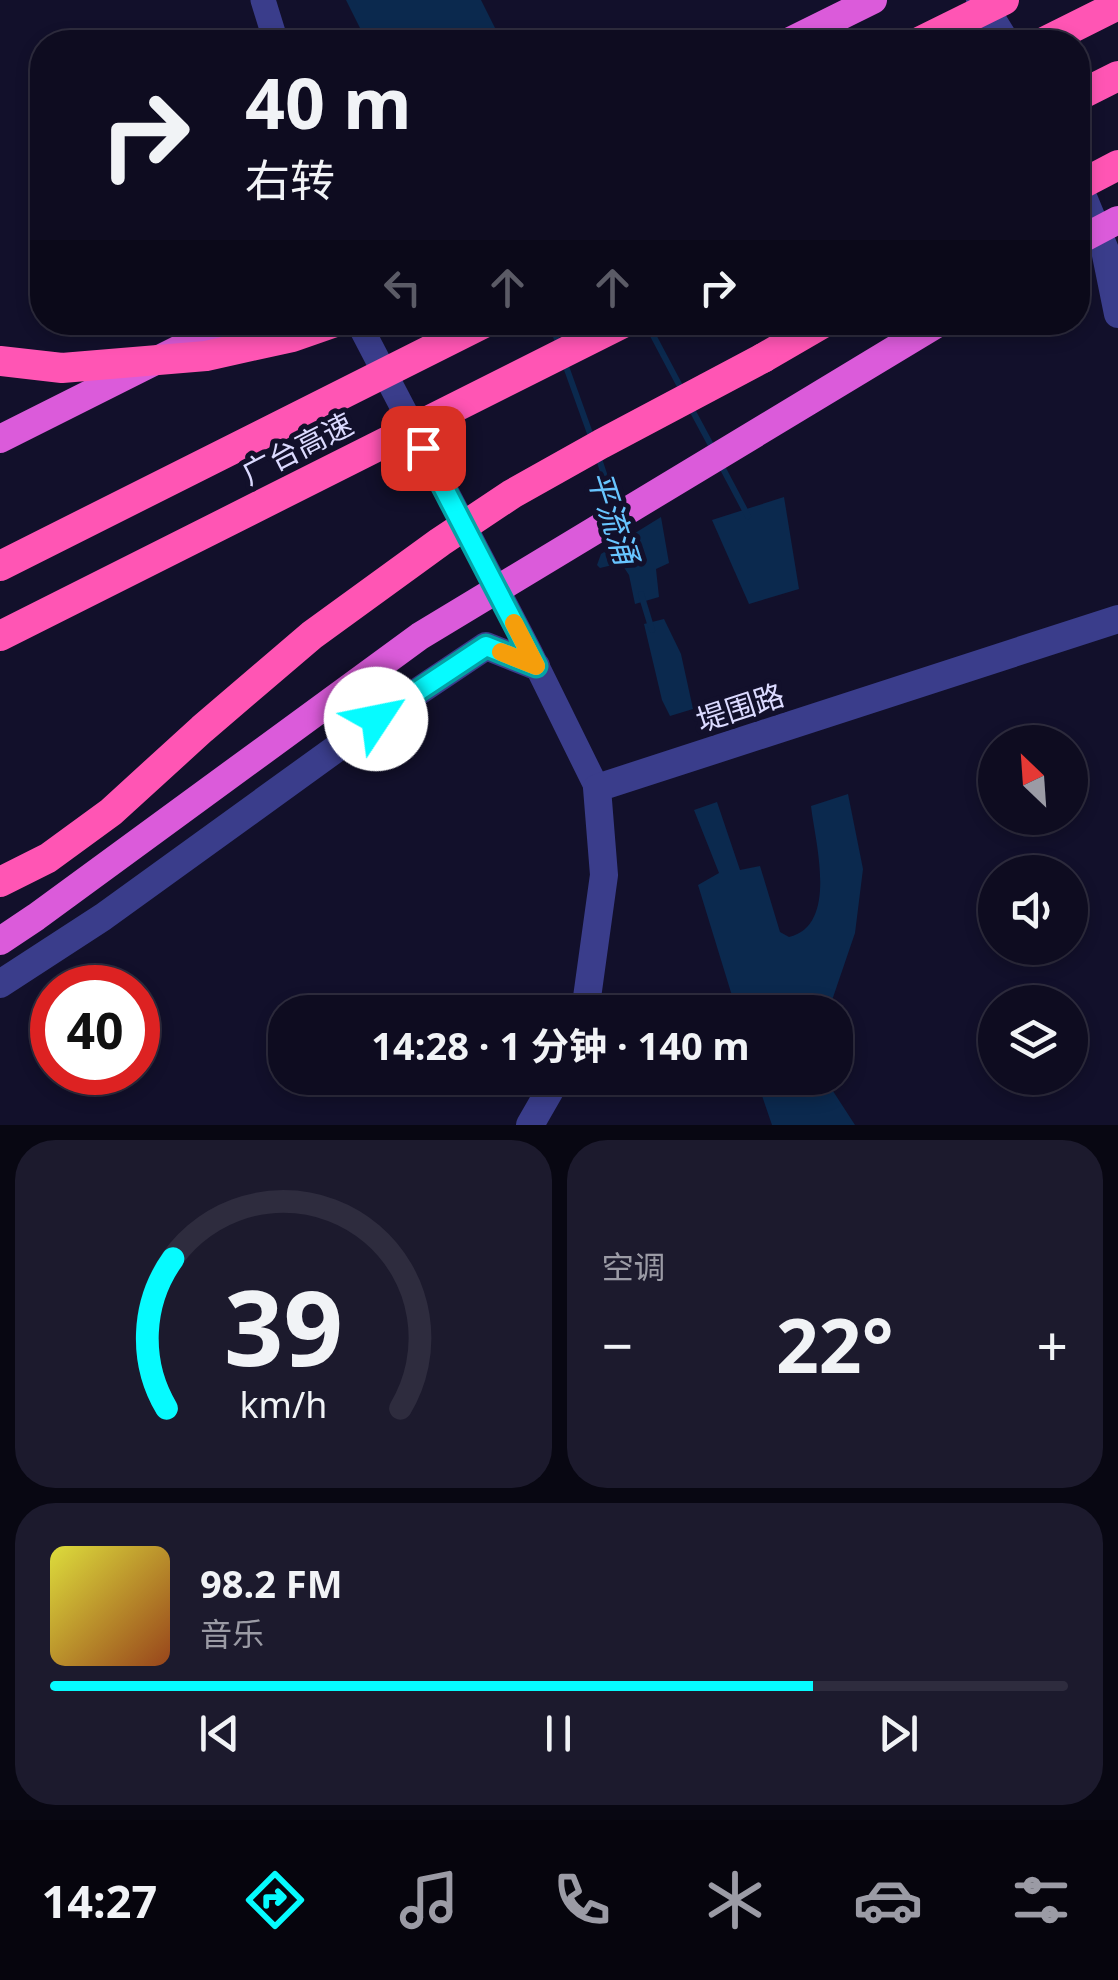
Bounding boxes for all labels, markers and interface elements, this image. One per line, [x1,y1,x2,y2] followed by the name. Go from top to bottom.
[245,54,412,150] text: 40 m
[80,70,210,200] icon: right
[245,149,335,210] text: 右转
[375,260,430,315] icon: left
[480,260,535,315] icon: ahead
[585,260,640,315] icon: ahead
[690,260,745,315] icon: right
[234,402,360,494] street label: 广台高速
[381,406,466,491] pin
[396,421,451,476] icon: arrive
[579,465,650,572] water label: 平流涌
[324,667,428,771] position arrow
[691,674,789,740] street label: 堤围路
[978,725,1088,835] north arrow
[978,725,1088,1095] map controls
[978,855,1088,965] button: sound
[30,965,160,1095] speed limit sign: 40
[978,985,1088,1095] button: layers
[371,1019,750,1071] text: 14:28 · 1 分钟 · 140 m
[602,1245,666,1288] text: 空调
[224,1255,343,1396] text: 39
[776,1293,894,1395] text: 22°
[602,1307,633,1382] text: −
[1037,1307,1068,1382] text: +
[239,1380,327,1428] text: km/h
[200,1557,342,1609] text: 98.2 FM
[200,1612,264,1655] text: 音乐
[192,1706,247,1761] icon: previous
[531,1706,586,1761] icon: pause
[871,1706,926,1761] icon: next
[240,1865,310,1935] icon: directions
[394,1865,464,1935] icon: music
[547,1865,617,1935] icon: phone
[700,1865,770,1935] icon: climate
[853,1865,923,1935] icon: car
[1006,1865,1076,1935] icon: filters
[42,1870,157,1931] text: 14:27

